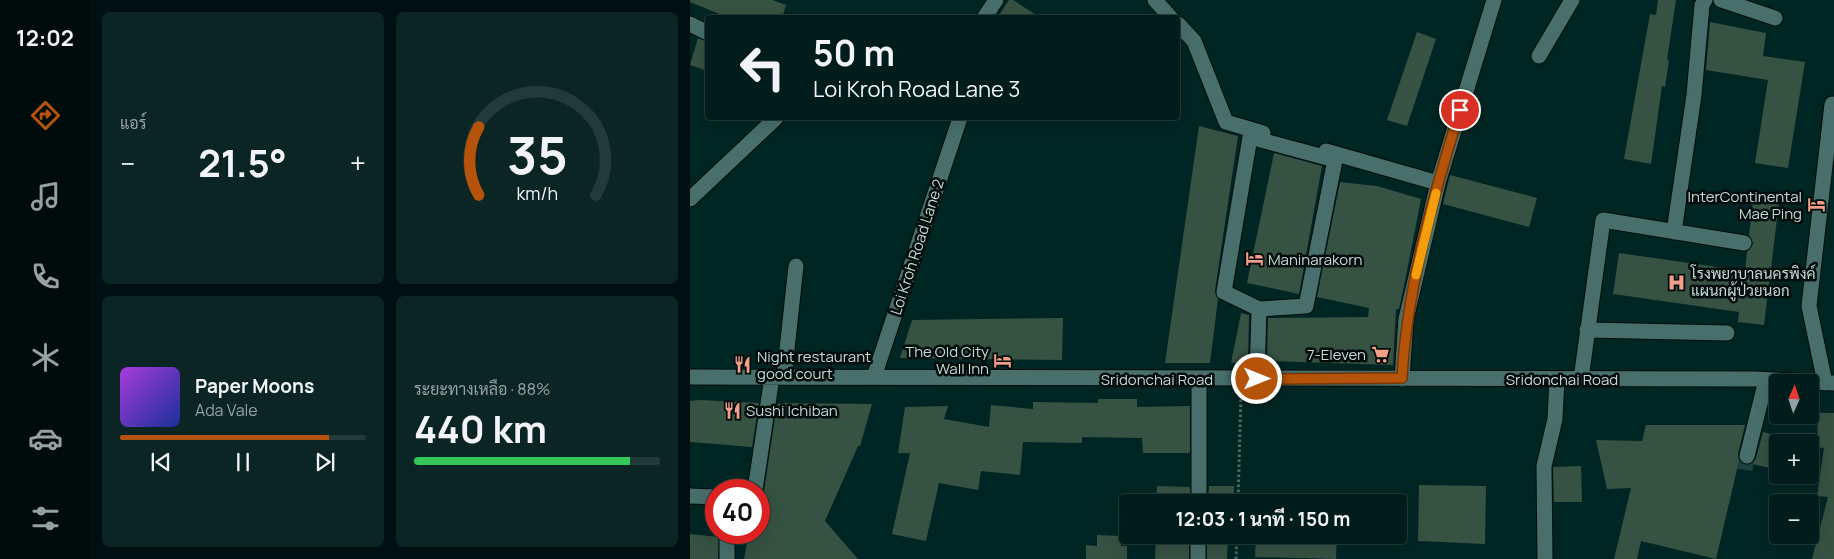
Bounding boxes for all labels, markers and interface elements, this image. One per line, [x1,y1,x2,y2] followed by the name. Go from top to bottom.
[16,23,74,53] text: 12:02
[813,29,895,77] text: 50 m
[730,35,795,100] icon: left
[813,74,1020,104] text: Loi Kroh Road Lane 3
[1439,89,1481,131] pin
[1446,96,1474,124] icon: arrive
[28,98,63,133] icon: directions
[120,112,146,134] text: แอร์
[507,119,567,190] text: 35
[198,136,287,188] text: 21.5°
[120,144,135,182] text: −
[350,144,366,182] text: +
[885,176,949,318] street label: Loi Kroh Road Lane 2
[28,179,63,214] icon: music
[516,181,558,205] text: km/h
[1688,186,1802,224] place label: InterContinental Mae Ping
[1806,195,1826,215] hotel icon: InterContinental Mae Ping
[1244,249,1264,269] hotel icon: Maninarakorn
[1268,249,1363,270] place label: Maninarakorn
[28,259,63,294] icon: phone
[1690,263,1816,301] place label: โรงพยาบาลนครพิงค์ แผนกผู้ป่วยนอก
[1667,272,1687,292] hospital icon: โรงพยาบาลนครพิงค์ แผนกผู้ป่วยนอก
[28,340,63,375] icon: climate
[905,341,989,379] place label: The Old City Wall Inn
[1307,344,1366,365] place label: 7-Eleven
[1370,344,1390,364] supermarket icon: 7-Eleven
[757,346,871,384] place label: Night restaurant good court
[993,350,1013,370] hotel icon: The Old City Wall Inn
[1230,352,1282,404] position arrow
[733,355,753,375] restaurant icon: Night restaurant good court
[1101,369,1213,390] street label: Sridonchai Road
[1506,369,1618,390] street label: Sridonchai Road
[195,373,314,399] text: Paper Moons
[1769,374,1819,424] north arrow
[1769,374,1819,544] map controls
[414,378,550,400] text: ระยะทางเหลือ · 88%
[195,399,258,421] text: Ada Vale
[722,400,742,420] restaurant icon: Sushi Ichiban
[746,400,838,421] place label: Sushi Ichiban
[414,402,547,454] text: 440 km
[28,421,63,456] icon: car
[1769,434,1819,484] button: +
[147,448,175,476] icon: previous
[229,448,257,476] icon: pause
[311,448,339,476] icon: next
[705,479,770,544] speed limit sign: 40
[1769,494,1819,544] button: −
[28,501,63,536] icon: filters
[1176,506,1350,532] text: 12:03 · 1 นาที · 150 m

